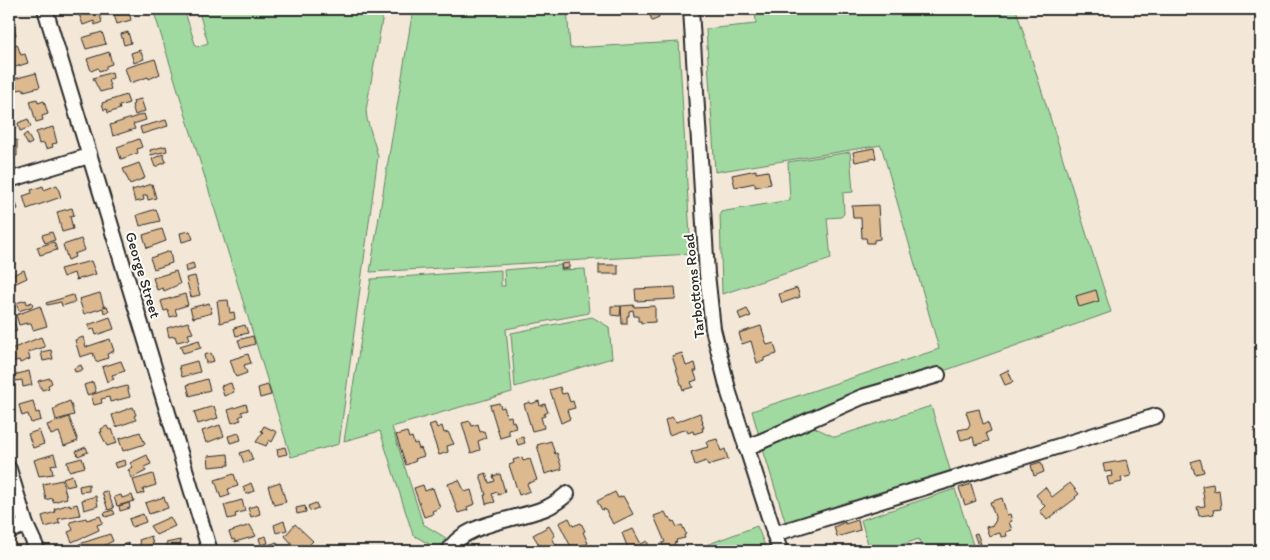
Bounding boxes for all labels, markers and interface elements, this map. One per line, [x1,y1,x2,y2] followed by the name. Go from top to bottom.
[121,230,165,321] street label: George Street
[680,233,708,339] street label: Tarbottons Road

